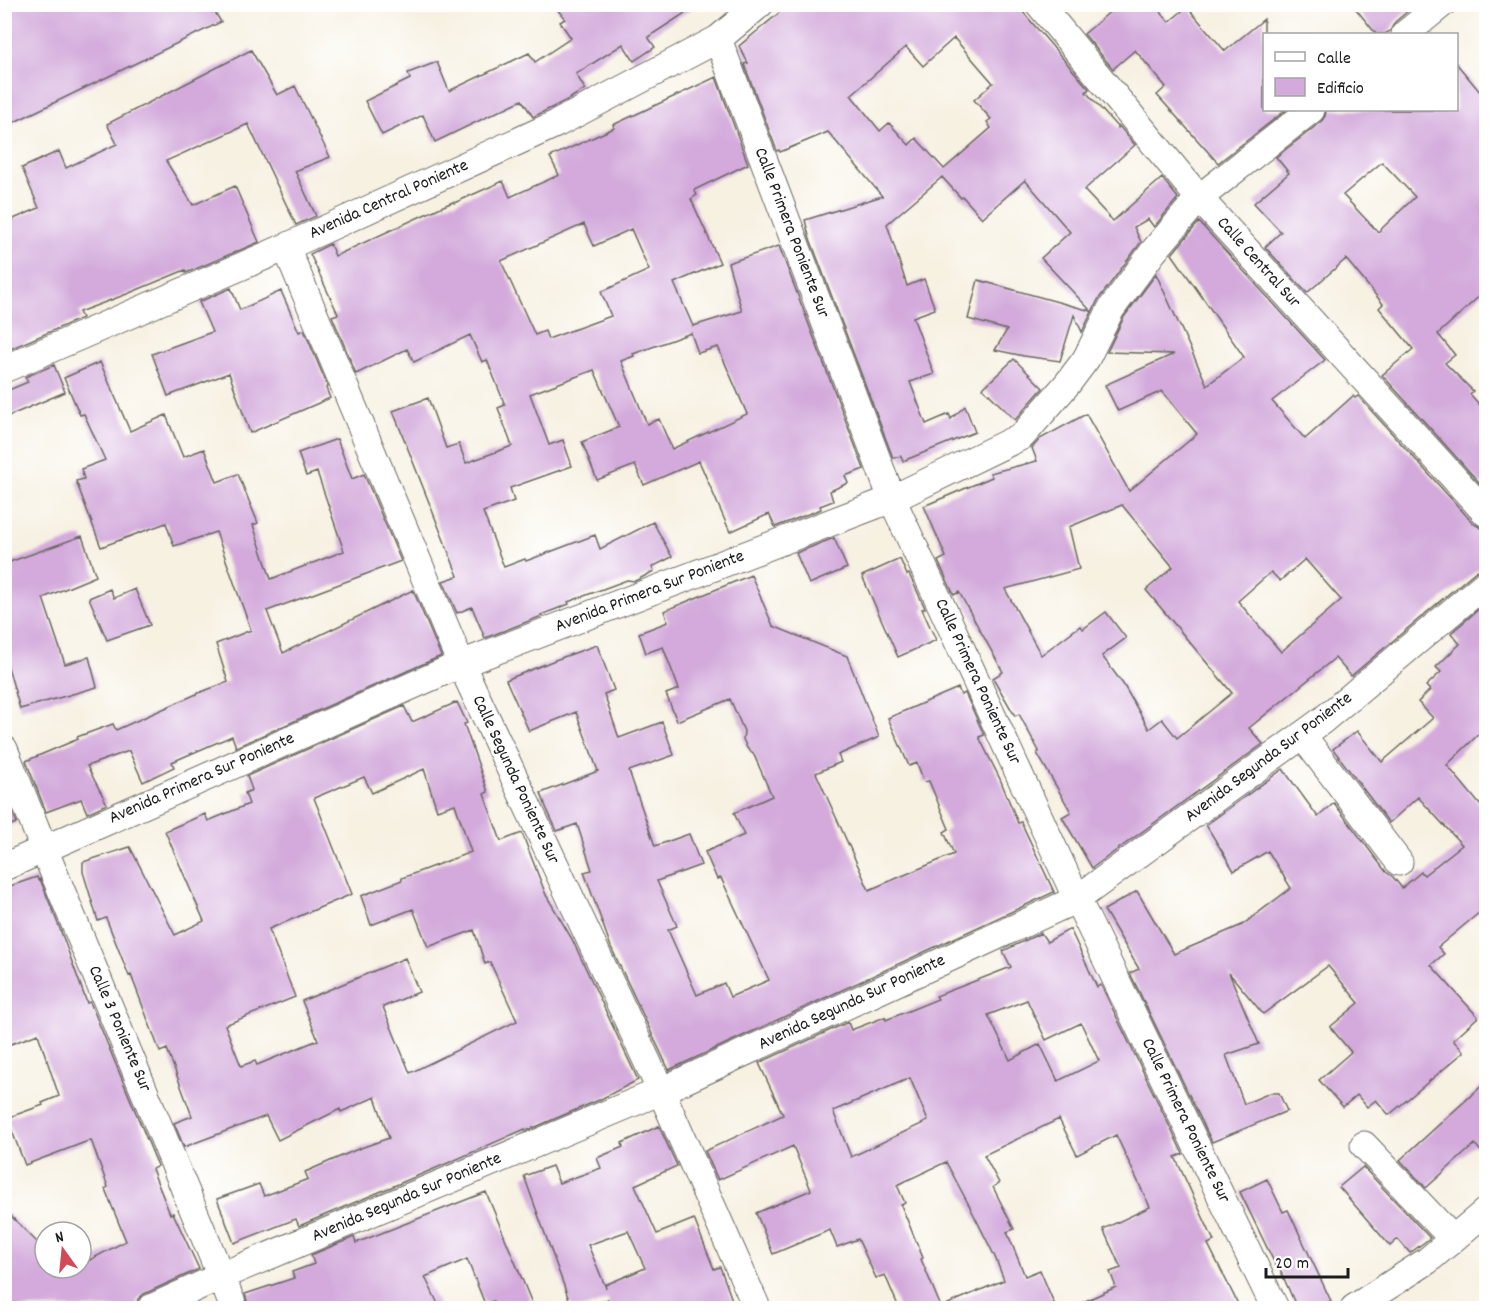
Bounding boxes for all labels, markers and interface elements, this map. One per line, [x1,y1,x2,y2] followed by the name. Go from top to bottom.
[1263,33,1458,111] legend
[1317,47,1351,72] text: Calle
[1317,77,1364,102] text: Edificio
[747,144,835,322] street label: Calle Primera Poniente Sur
[305,154,473,246] street label: Avenida Central Poniente
[1210,212,1306,315] street label: Calle Central Sur
[552,544,748,640] street label: Avenida Primera Sur Poniente
[927,595,1027,769] street label: Calle Primera Poniente Sur
[1180,687,1358,829] street label: Avenida Segunda Sur Poniente
[465,691,565,869] street label: Calle Segunda Poniente Sur
[105,727,299,831] street label: Avenida Primera Sur Poniente
[754,949,950,1057] street label: Avenida Segunda Sur Poniente
[81,962,157,1096] street label: Calle 3 Poniente Sur
[1134,1034,1236,1208] street label: Calle Primera Poniente Sur
[308,1147,506,1249] street label: Avenida Segunda Sur Poniente
[33,1220,93,1280] north arrow
[53,1226,67,1250] text: N
[1266,1241,1348,1279] scale bar
[1275,1252,1309,1277] text: 20 m

